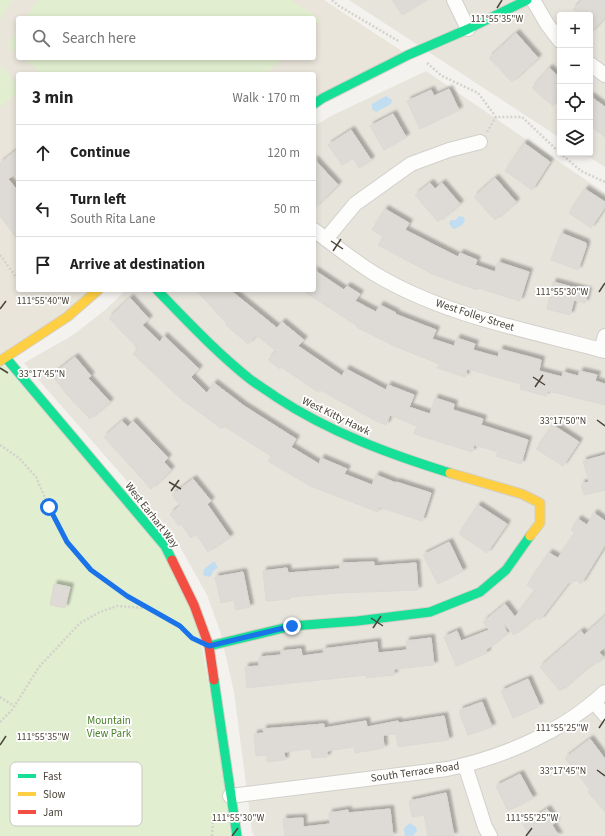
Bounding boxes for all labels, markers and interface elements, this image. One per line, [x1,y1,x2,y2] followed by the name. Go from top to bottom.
[471,12,523,26] text: 111°55'35"W
[557,12,593,156] map controls
[557,12,593,48] button: +
[16,16,316,60] search box
[30,27,52,49] icon: search
[62,28,136,49] text: Search here
[557,48,593,84] button: −
[557,84,593,120] button: locate
[32,86,73,110] text: 3 min
[232,89,300,107] text: Walk · 170 m
[557,120,593,156] button: layers
[32,142,54,164] icon: ahead
[70,142,130,163] text: Continue
[267,144,300,162] text: 120 m
[70,189,126,210] text: Turn left
[32,198,54,220] icon: left
[274,200,300,218] text: 50 m
[70,210,155,228] text: South Rita Lane
[32,254,54,276] icon: arrive
[70,254,205,275] text: Arrive at destination
[536,285,588,299] text: 111°55'30"W
[17,294,69,308] text: 111°55'40"W
[434,295,516,335] street label: West Folley Street
[19,367,65,381] text: 33°17'45"N
[299,393,373,439] street label: West Kitty Hawk
[540,414,586,428] text: 33°17'50"N
[121,479,183,551] street label: West Earhart Way
[40,498,58,516] route start
[283,617,301,635] route end
[87,713,132,741] park label: Mountain View Park
[536,721,588,735] text: 111°55'25"W
[17,730,69,744] text: 111°55'35"W
[370,758,460,786] street label: South Terrace Road
[10,762,142,826] legend
[540,764,586,778] text: 33°17'45"N
[43,769,62,784] text: Fast
[43,787,66,802] text: Slow
[43,805,63,820] text: Jam
[212,811,264,825] text: 111°55'30"W
[506,811,558,825] text: 111°55'25"W

